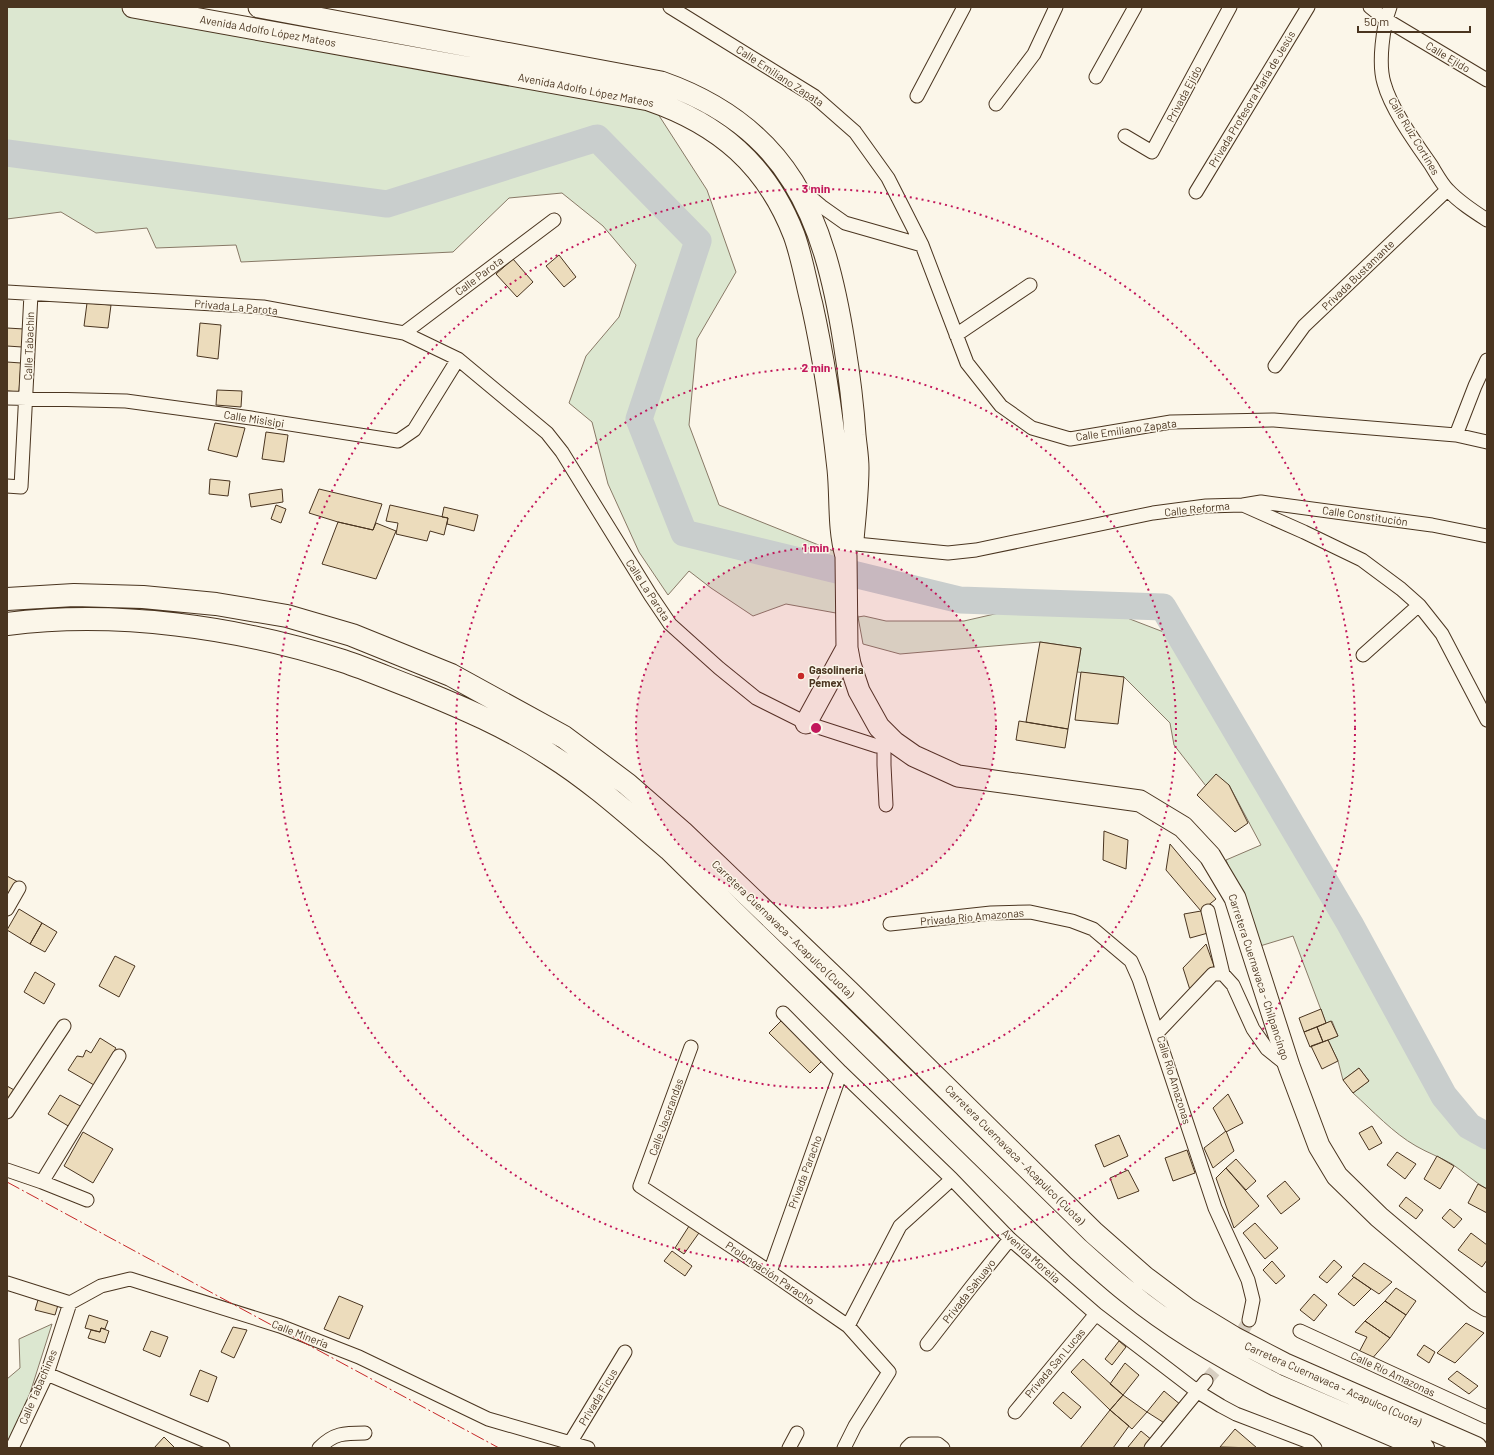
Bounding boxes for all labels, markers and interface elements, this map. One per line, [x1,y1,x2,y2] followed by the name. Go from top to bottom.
[1358,8,1470,34] scale bar
[199,12,337,49] street label: Avenida Adolfo López Mateos
[1364,14,1389,28] text: 50 m
[1206,28,1298,169] street label: Privada Profesora María de Jesús
[1424,38,1473,75] street label: Calle Ejido
[734,42,827,109] street label: Calle Emiliano Zapata
[1163,63,1204,124] street label: Privada Ejido
[517,70,655,109] street label: Avenida Adolfo López Mateos
[1386,94,1443,177] street label: Calle Ruiz Cortines
[802,181,830,195] text: 3 min
[1319,237,1397,313] street label: Privada Bustamante
[452,253,505,298] street label: Calle Parota
[194,296,278,317] street label: Privada La Parota
[21,311,36,380] street label: Calle Tabachín
[802,360,830,374] text: 2 min
[223,407,285,430] street label: Calle Misisipi
[1075,416,1177,443] street label: Calle Emiliano Zapata
[1163,499,1230,518] street label: Calle Reforma
[1321,503,1409,528] street label: Calle Constitución
[803,540,829,554] text: 1 min
[624,556,673,623] street label: Calle La Parota
[809,663,864,689] place label: Gasolineria Pemex
[796,671,806,681] marker: Gasolineria Pemex
[809,721,823,735] centre of rings
[710,857,857,1000] street label: Carretera Cuernavaca - Acapulco (Cuota)
[1226,892,1293,1062] street label: Carretera Cuernavaca - Chilpancingo
[919,905,1024,928] street label: Privada Río Amazonas
[1155,1034,1194,1126] street label: Calle Río Amazonas
[646,1077,685,1157] street label: Calle Jacarandas
[943,1082,1088,1227] street label: Carretera Cuernavaca - Acapulco (Cuota)
[785,1133,824,1210] street label: Privada Paracho
[999,1226,1063,1285] street label: Avenida Morelia
[723,1238,817,1307] street label: Prolongación Paracho
[939,1256,998,1325] street label: Privada Sahuayo
[270,1317,330,1350] street label: Calle Minería
[1022,1325,1087,1400] street label: Privada San Lucas
[1243,1338,1424,1429] street label: Carretera Cuernavaca - Acapulco (Cuota)
[16,1347,59,1426] street label: Calle Tabachines
[1349,1348,1438,1399] street label: Calle Río Amazonas
[576,1366,620,1427] street label: Privada Ficus

